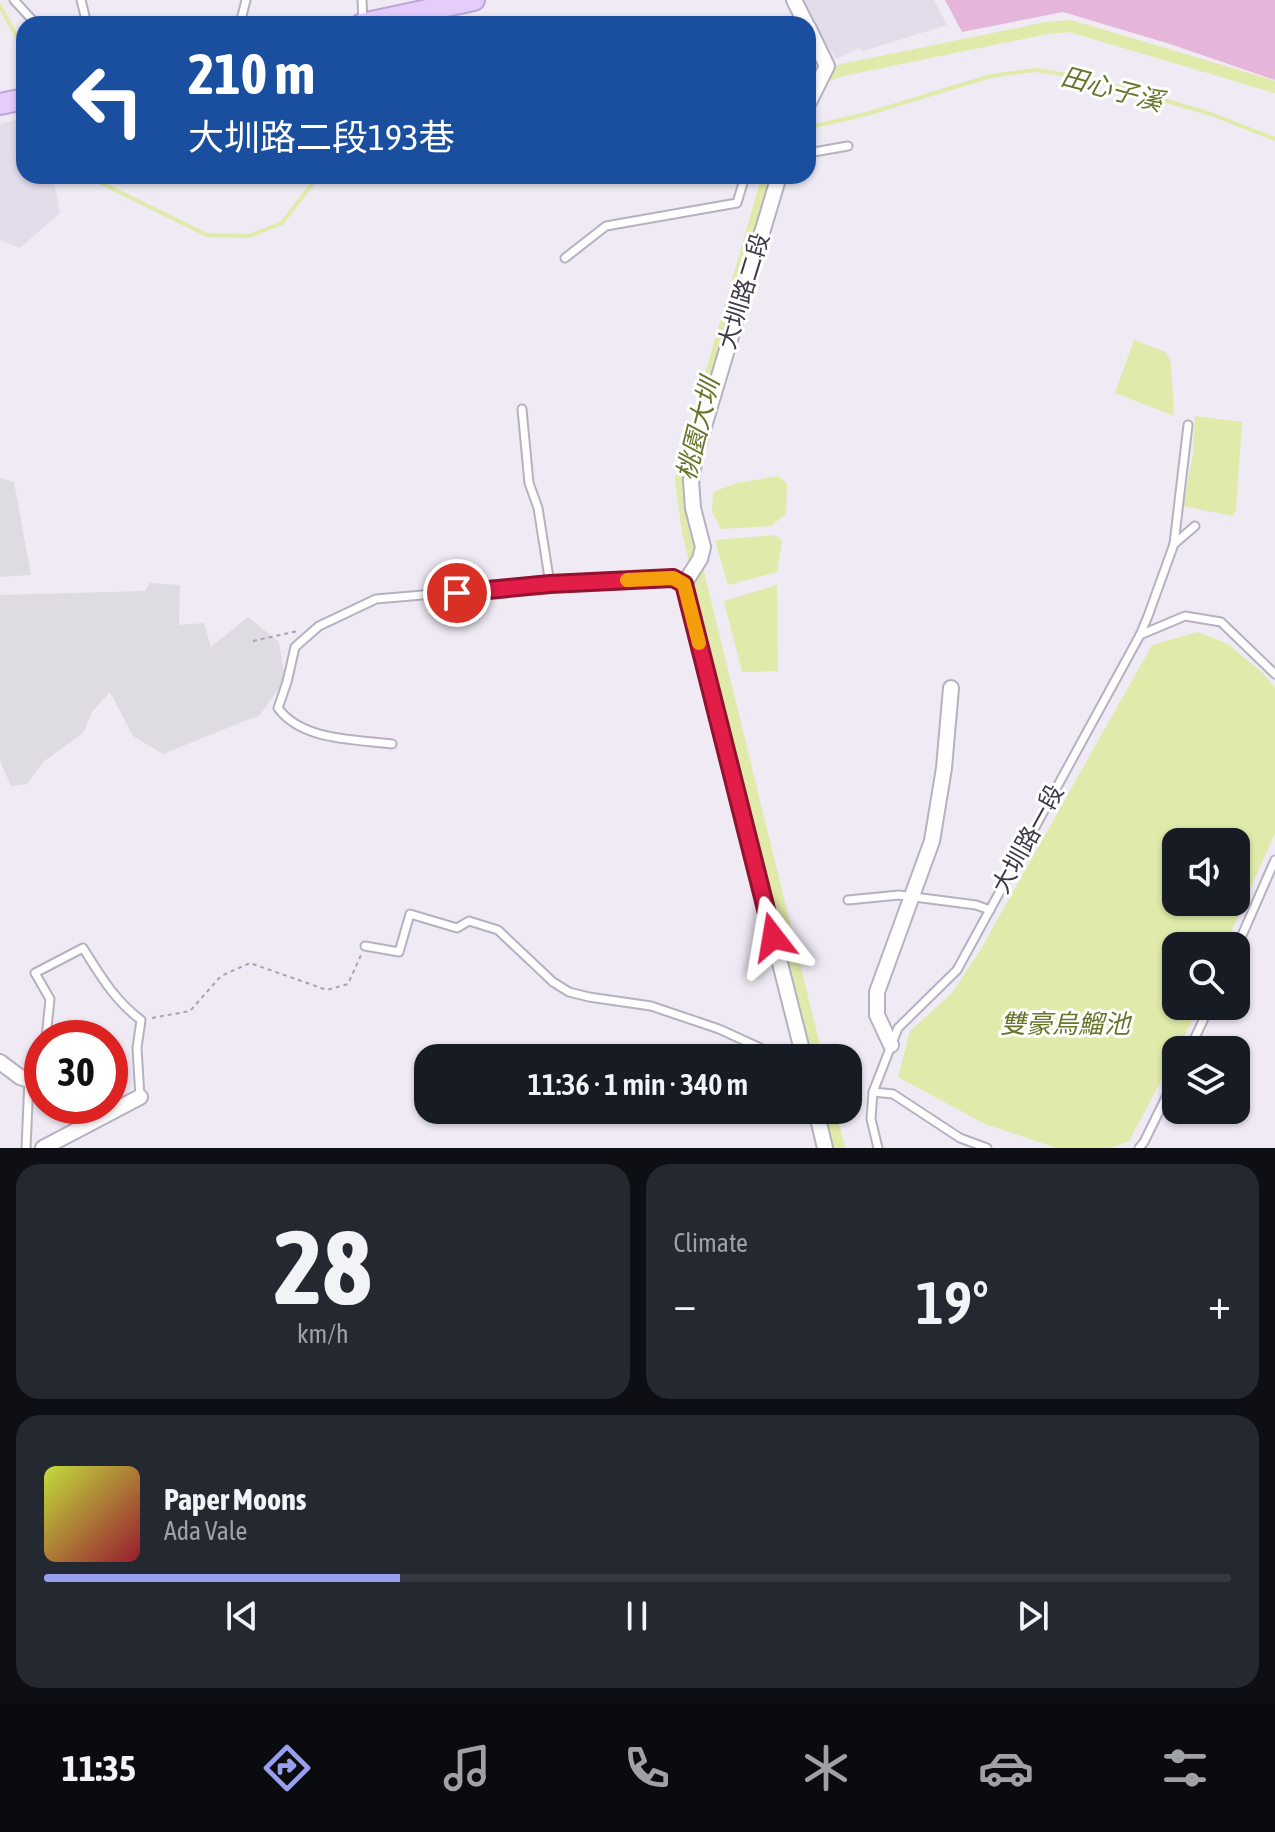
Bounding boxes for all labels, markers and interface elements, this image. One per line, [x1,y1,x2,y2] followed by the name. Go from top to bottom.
[188,42,315,106] text: 210 m
[56,48,160,152] icon: left
[1058,61,1170,118] water label: 田心子溪
[188,116,455,158] text: 大圳路二段193巷
[713,230,774,352] street label: 大圳路二段
[671,371,726,483] water label: 桃園大圳
[423,559,491,627] pin
[435,571,479,615] icon: arrive
[987,780,1068,898] street label: 大圳路一段
[1162,828,1250,1124] map controls
[1162,828,1250,916] button: sound
[731,895,815,979] position arrow
[1162,932,1250,1020] button: search
[1000,1009,1133,1039] water label: 雙豪烏鰡池
[24,1020,128,1124] speed limit sign: 30
[1162,1036,1250,1124] button: layers
[528,1067,748,1101] text: 11:36 · 1 min · 340 m
[274,1207,372,1326] text: 28
[674,1228,748,1258] text: Climate
[916,1268,989,1337] text: 19°
[674,1278,696,1328] text: −
[1208,1278,1231,1328] text: +
[297,1319,349,1349] text: km/h
[164,1482,306,1516] text: Paper Moons
[164,1516,247,1546] text: Ada Vale
[220,1594,264,1638] icon: previous
[615,1594,659,1638] icon: pause
[1011,1594,1055,1638] icon: next
[259,1740,315,1796] icon: directions
[439,1740,495,1796] icon: music
[619,1740,675,1796] icon: phone
[798,1740,854,1796] icon: climate
[978,1740,1034,1796] icon: car
[1157,1740,1213,1796] icon: filters
[62,1747,136,1789] text: 11:35

